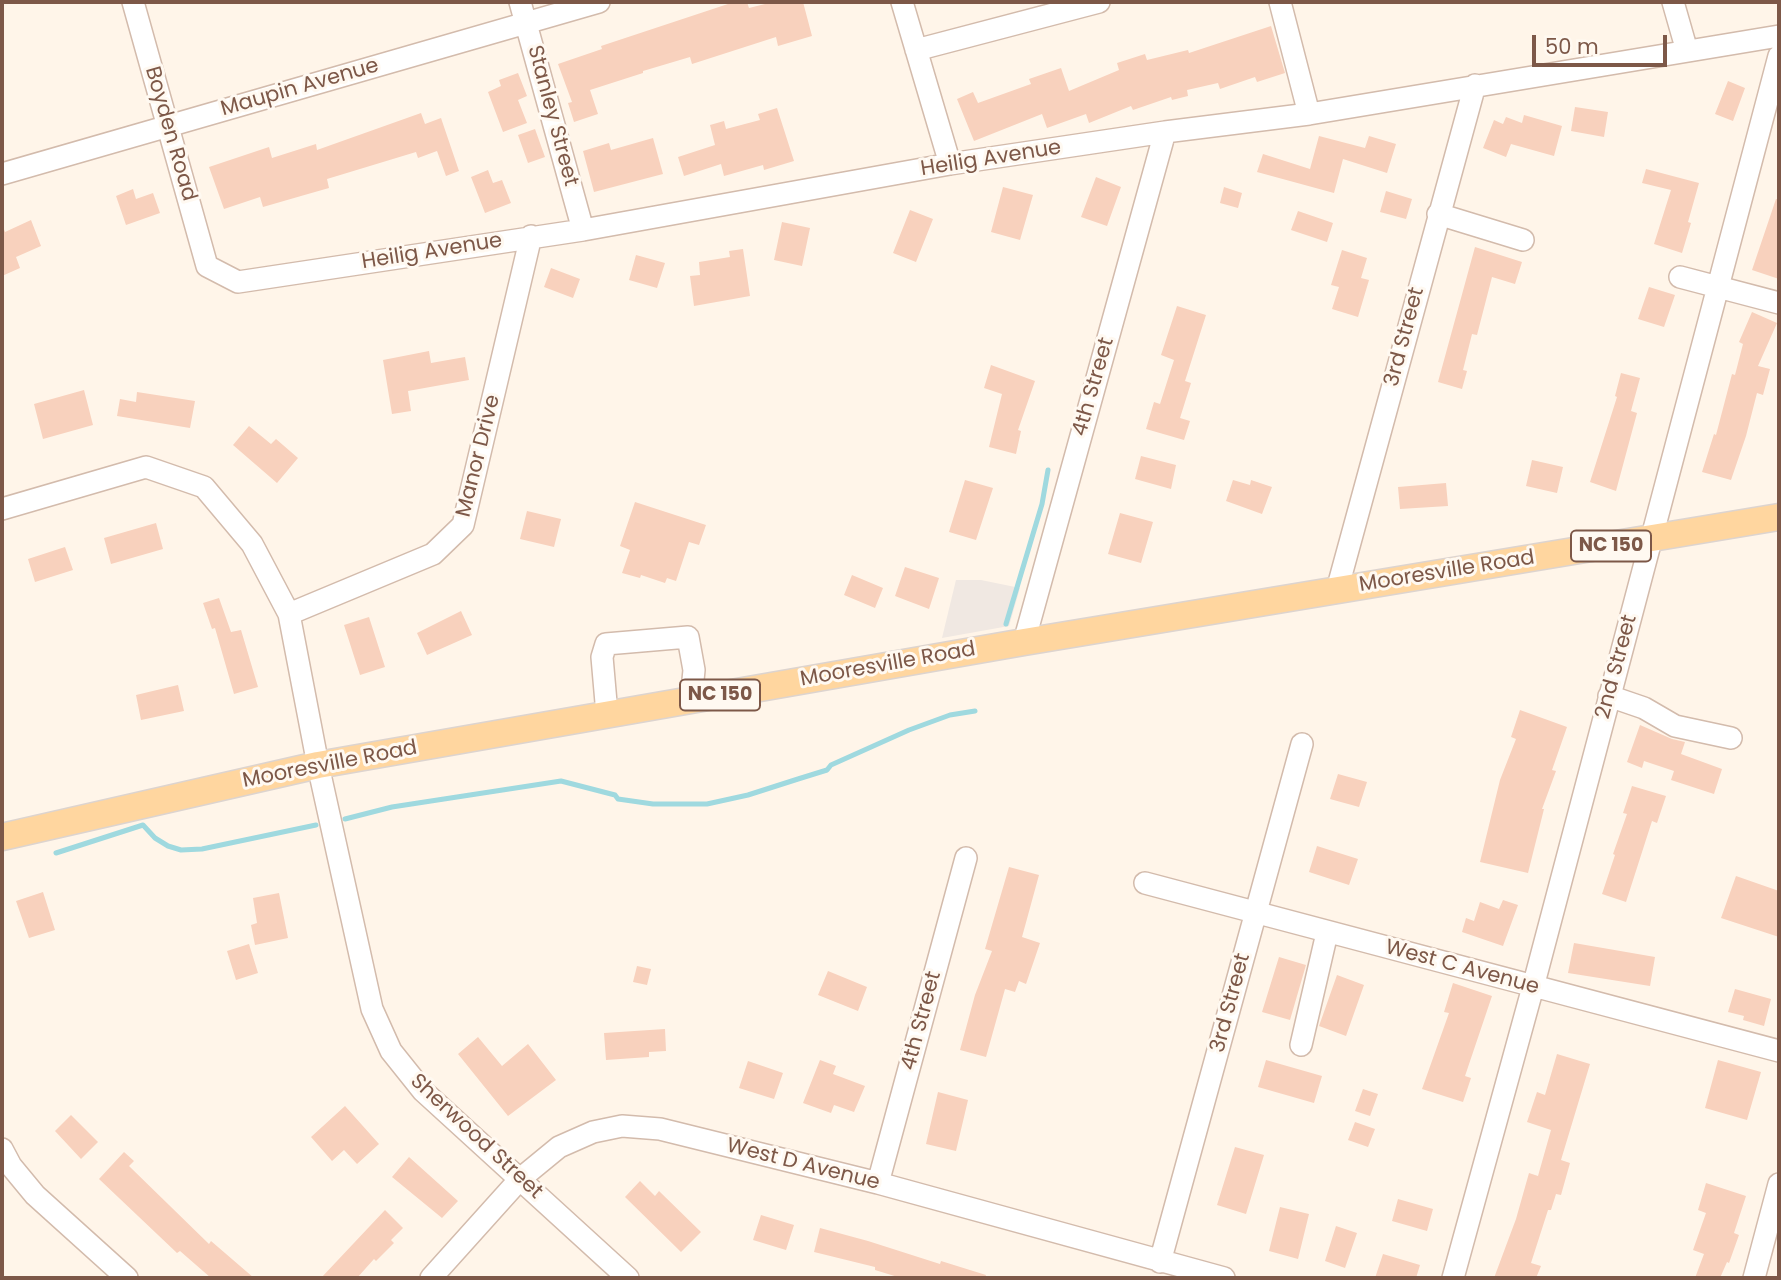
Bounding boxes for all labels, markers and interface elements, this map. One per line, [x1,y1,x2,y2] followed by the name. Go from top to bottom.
[1536,21,1671,65] scale bar
[1545,32,1599,61] text: 50 m
[521,43,583,189] street label: Stanley Street
[218,53,382,123] street label: Maupin Avenue
[139,64,201,204] street label: Boyden Road
[919,135,1063,183] street label: Heilig Avenue
[360,228,504,276] street label: Heilig Avenue
[1380,285,1430,389] street label: 3rd Street
[1068,335,1120,439] street label: 4th Street
[452,392,506,520] street label: Manor Drive
[1571,530,1651,562] road number: NC 150
[1357,546,1537,598] street label: Mooresville Road
[1591,612,1643,722] street label: 2nd Street
[799,637,977,693] street label: Mooresville Road
[680,680,760,710] road number: NC 150
[241,736,419,794] street label: Mooresville Road
[1382,935,1542,1001] street label: West C Avenue
[1206,951,1256,1055] street label: 3rd Street
[897,969,947,1073] street label: 4th Street
[405,1069,547,1205] street label: Sherwood Street
[724,1134,882,1196] street label: West D Avenue

